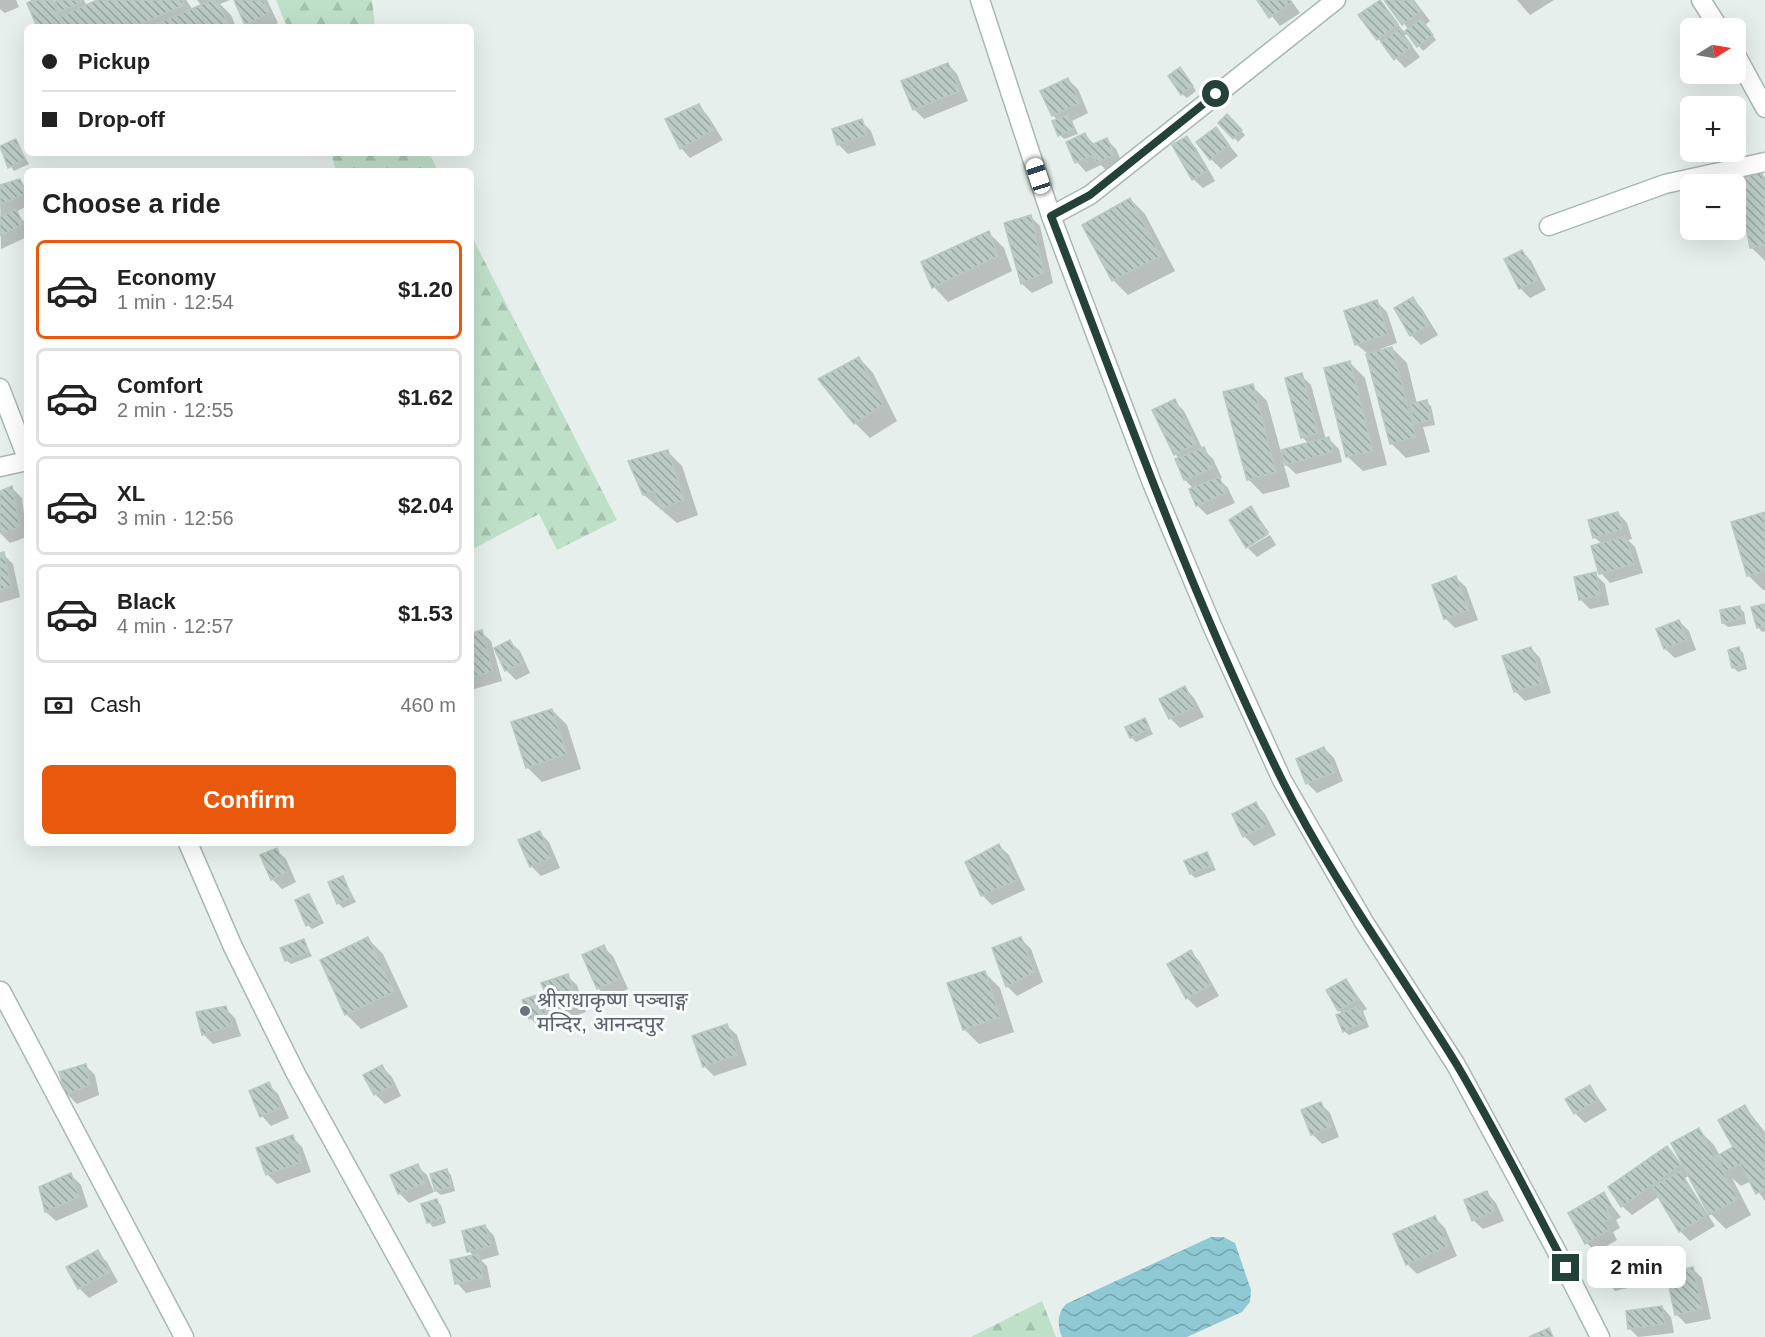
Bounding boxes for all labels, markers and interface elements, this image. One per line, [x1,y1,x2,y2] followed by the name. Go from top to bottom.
[1680,18,1746,84] north arrow
[1680,18,1746,240] map controls
[78,49,150,74] text: Pickup
[1202,80,1229,107] route start
[1680,96,1746,162] button: +
[78,107,165,132] text: Drop-off
[1024,156,1052,196] car
[1680,174,1746,240] button: −
[42,189,221,219] text: Choose a ride
[45,263,99,317] icon: car
[117,265,216,290] text: Economy
[398,277,453,302] text: $1.20
[117,291,234,313] text: 1 min · 12:54
[45,371,99,425] icon: car
[117,373,203,398] text: Comfort
[398,385,453,410] text: $1.62
[117,399,234,421] text: 2 min · 12:55
[45,479,99,533] icon: car
[117,481,145,506] text: XL
[398,493,453,518] text: $2.04
[117,507,234,529] text: 3 min · 12:56
[45,587,99,641] icon: car
[117,589,176,614] text: Black
[398,601,453,626] text: $1.53
[117,615,234,637] text: 4 min · 12:57
[42,689,75,722] icon: cash
[90,692,141,717] text: Cash
[400,694,456,716] text: 460 m
[42,765,456,834] button: Confirm
[537,988,689,1037] place label: श्रीराधाकृष्ण पञ्चाङ्ग मन्दिर, आनन्दपुर
[518,1004,532,1018] marker: श्रीराधाकृष्ण पञ्चाङ्ग मन्दिर, आनन्दपुर
[1587,1247,1686,1289] callout: 2 min
[1552,1254,1579,1281] route end
[1610,1256,1663,1278] text: 2 min

